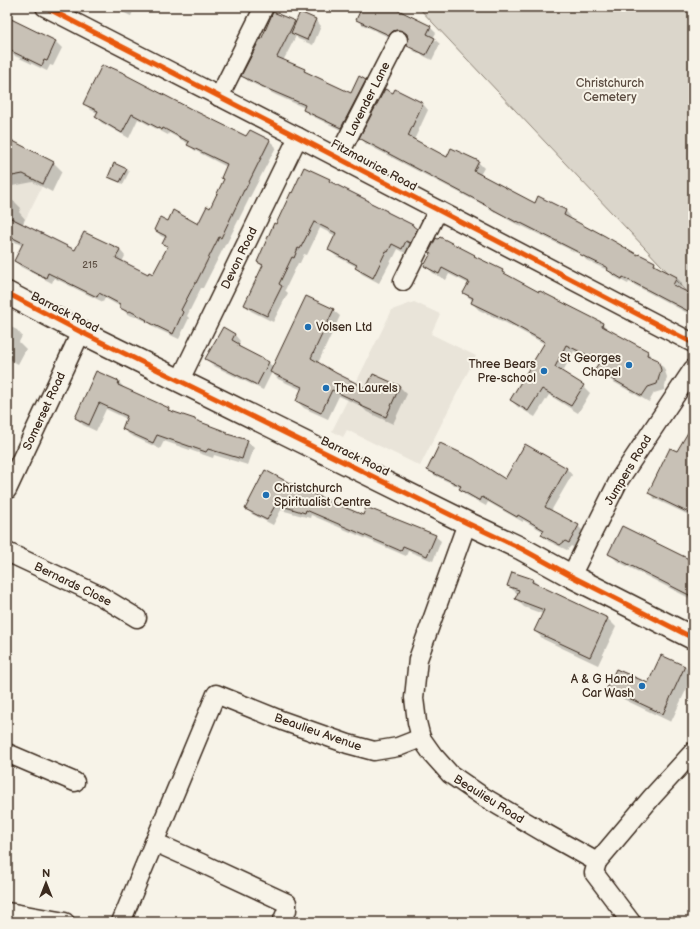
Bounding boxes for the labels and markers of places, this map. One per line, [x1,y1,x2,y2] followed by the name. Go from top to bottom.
[316,320,372,335] place label: Volsen Ltd
[303,322,313,332] marker: Volsen Ltd
[560,351,621,380] place label: St Georges Chapel
[469,357,536,386] place label: Three Bears Pre-school
[624,360,634,370] marker: St Georges Chapel
[539,366,549,376] marker: Three Bears Pre-school
[334,381,398,396] place label: The Laurels
[321,383,331,393] marker: The Laurels
[274,481,371,510] place label: Christchurch Spiritualist Centre
[261,490,271,500] marker: Christchurch Spiritualist Centre
[571,672,634,701] place label: A & G Hand Car Wash
[637,681,647,691] marker: A & G Hand Car Wash

